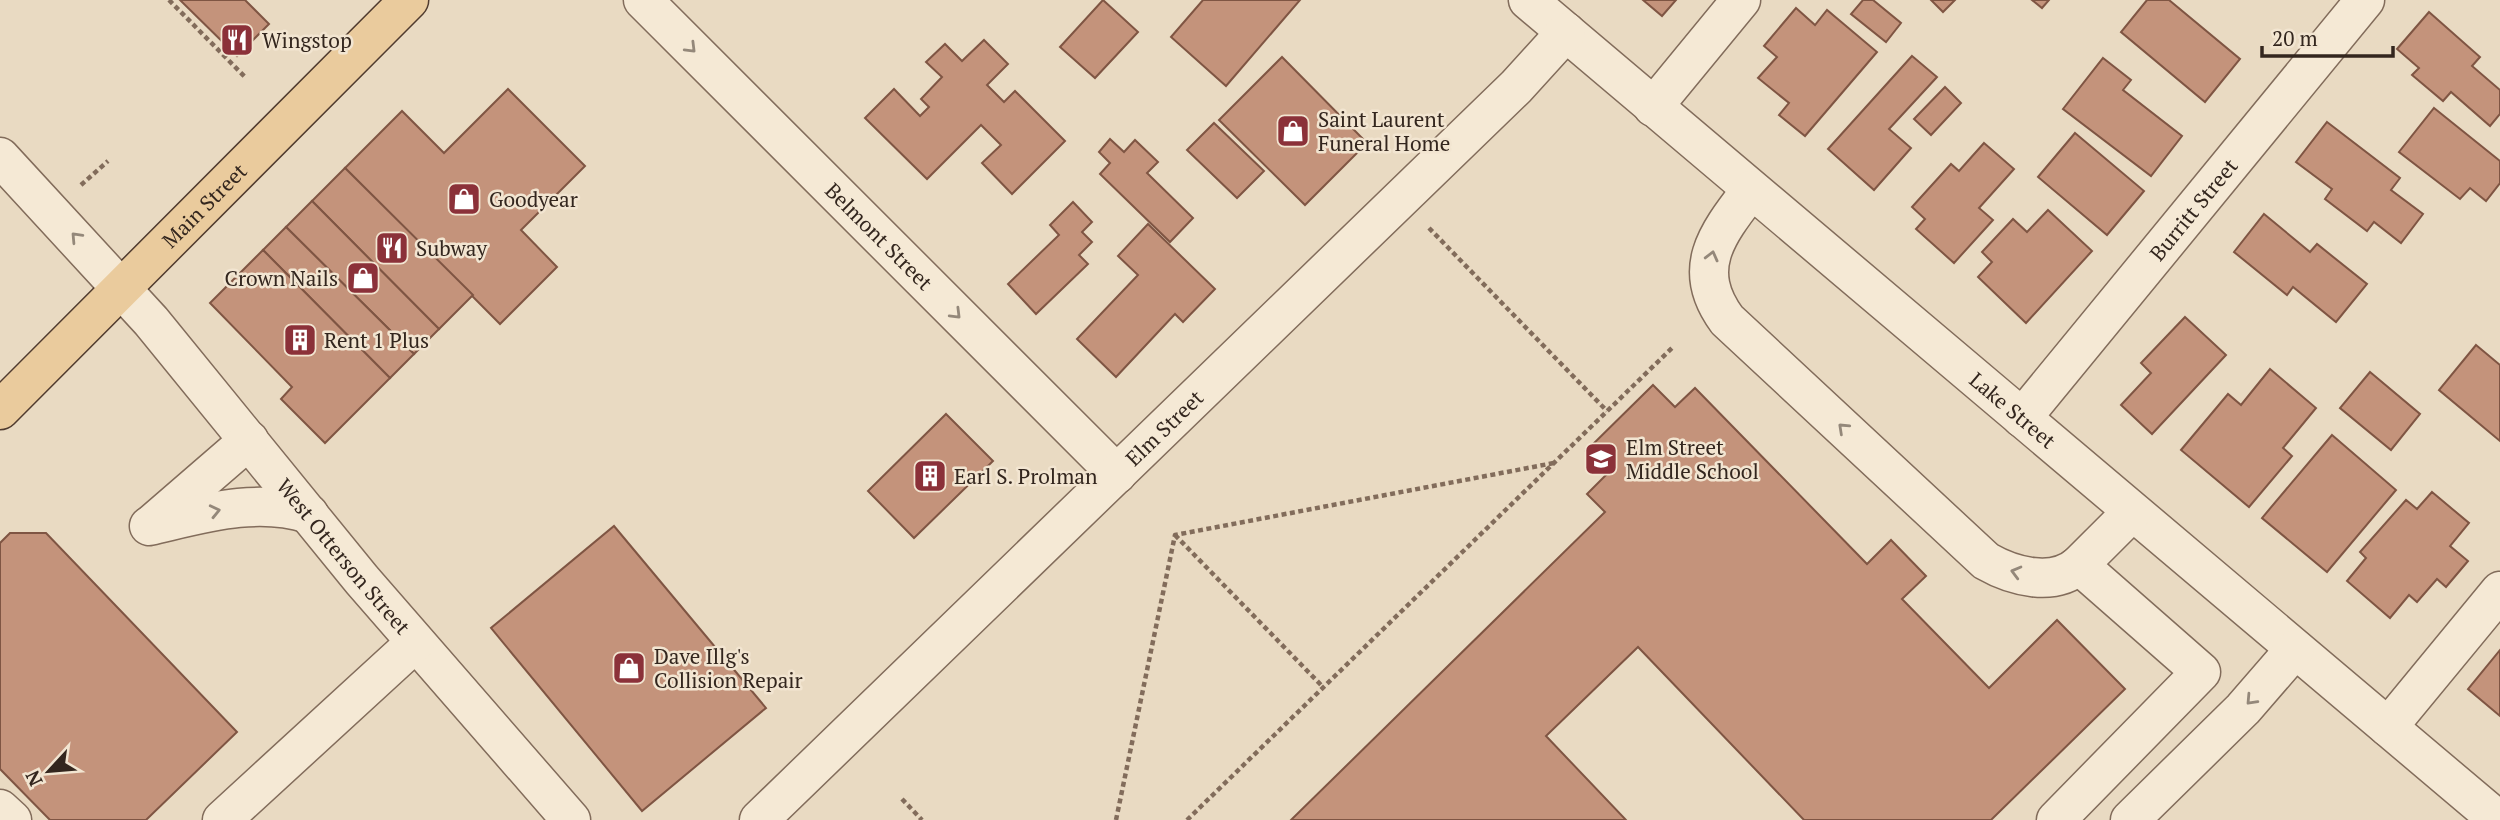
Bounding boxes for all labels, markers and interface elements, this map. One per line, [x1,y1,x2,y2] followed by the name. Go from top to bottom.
[2262,14,2393,58] scale bar
[218,21,256,59] restaurant icon: Wingstop
[2272,24,2318,52] text: 20 m
[262,26,352,54] place label: Wingstop
[683,40,696,53] one-way arrow
[1318,105,1450,157] place label: Saint Laurent Funeral Home
[1274,112,1312,150] shop icon: Saint Laurent Funeral Home
[2143,152,2244,266] street label: Burritt Street
[156,157,253,254] street label: Main Street
[819,176,939,296] street label: Belmont Street
[445,180,483,218] shop icon: Goodyear
[489,185,578,213] place label: Goodyear
[373,229,411,267] restaurant icon: Subway
[71,232,84,245] one-way arrow
[416,234,487,262] place label: Subway
[1704,250,1718,262] one-way arrow
[344,259,382,297] shop icon: Crown Nails
[224,264,338,292] place label: Crown Nails
[947,305,960,318] one-way arrow
[281,321,319,359] building icon: Rent 1 Plus
[324,326,429,354] place label: Rent 1 Plus
[1964,366,2062,455] street label: Lake Street
[1119,383,1209,472] street label: Elm Street
[1838,424,1851,436] one-way arrow
[1626,433,1759,485] place label: Elm Street Middle School
[1582,440,1620,478] school or university icon: Elm Street Middle School
[911,457,949,495] building icon: Earl S. Prolman
[954,462,1098,490] place label: Earl S. Prolman
[271,472,417,640] street label: West Otterson Street
[209,505,221,519] one-way arrow
[2010,566,2022,580] one-way arrow
[654,642,803,694] place label: Dave Illg's Collision Repair
[610,649,648,687] shop icon: Dave Illg's Collision Repair
[2246,692,2259,705] one-way arrow
[14,736,84,806] north arrow
[19,766,48,791] text: N

